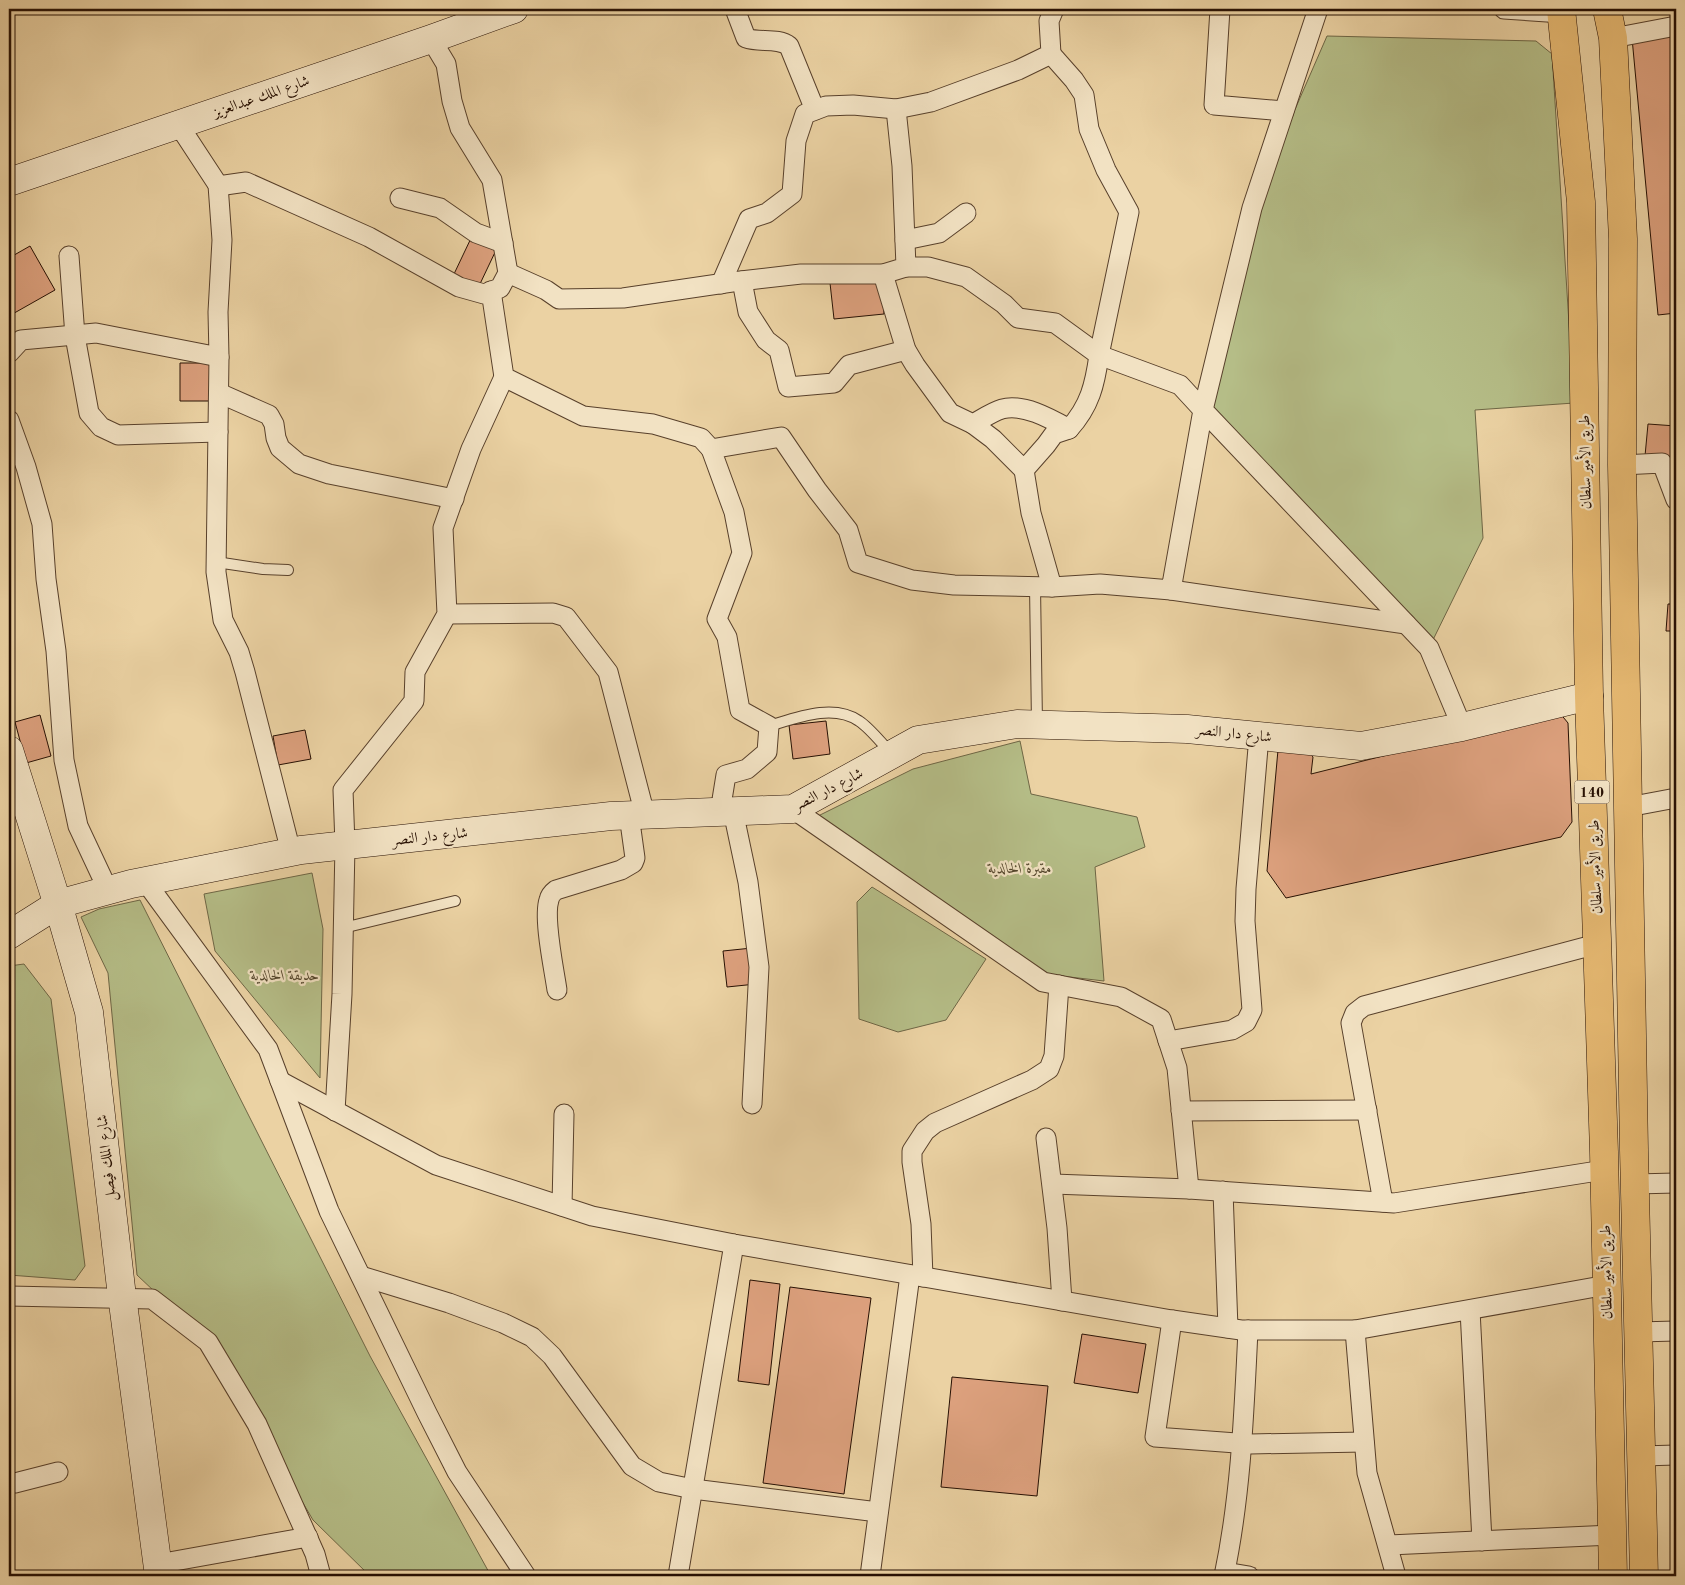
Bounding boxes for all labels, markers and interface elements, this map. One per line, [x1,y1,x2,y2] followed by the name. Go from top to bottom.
[209,74,313,125] street label: شارع الملك عبدالعزيز
[1573,415,1596,509] street label: طريق الأمير سلطان
[1193,723,1272,750] street label: شارع دار النصر
[790,766,868,819] street label: شارع دار النصر
[1574,780,1610,804] road number: 140
[1582,819,1607,915] street label: طريق الأمير سلطان
[390,826,469,853] street label: شارع دار النصر
[986,862,1052,877] park label: مقبرة الخالدية
[249,969,319,984] park label: حديقة الخالدية
[95,1113,123,1202] street label: شارع الملك فيصل
[1594,1225,1617,1319] street label: طريق الأمير سلطان

